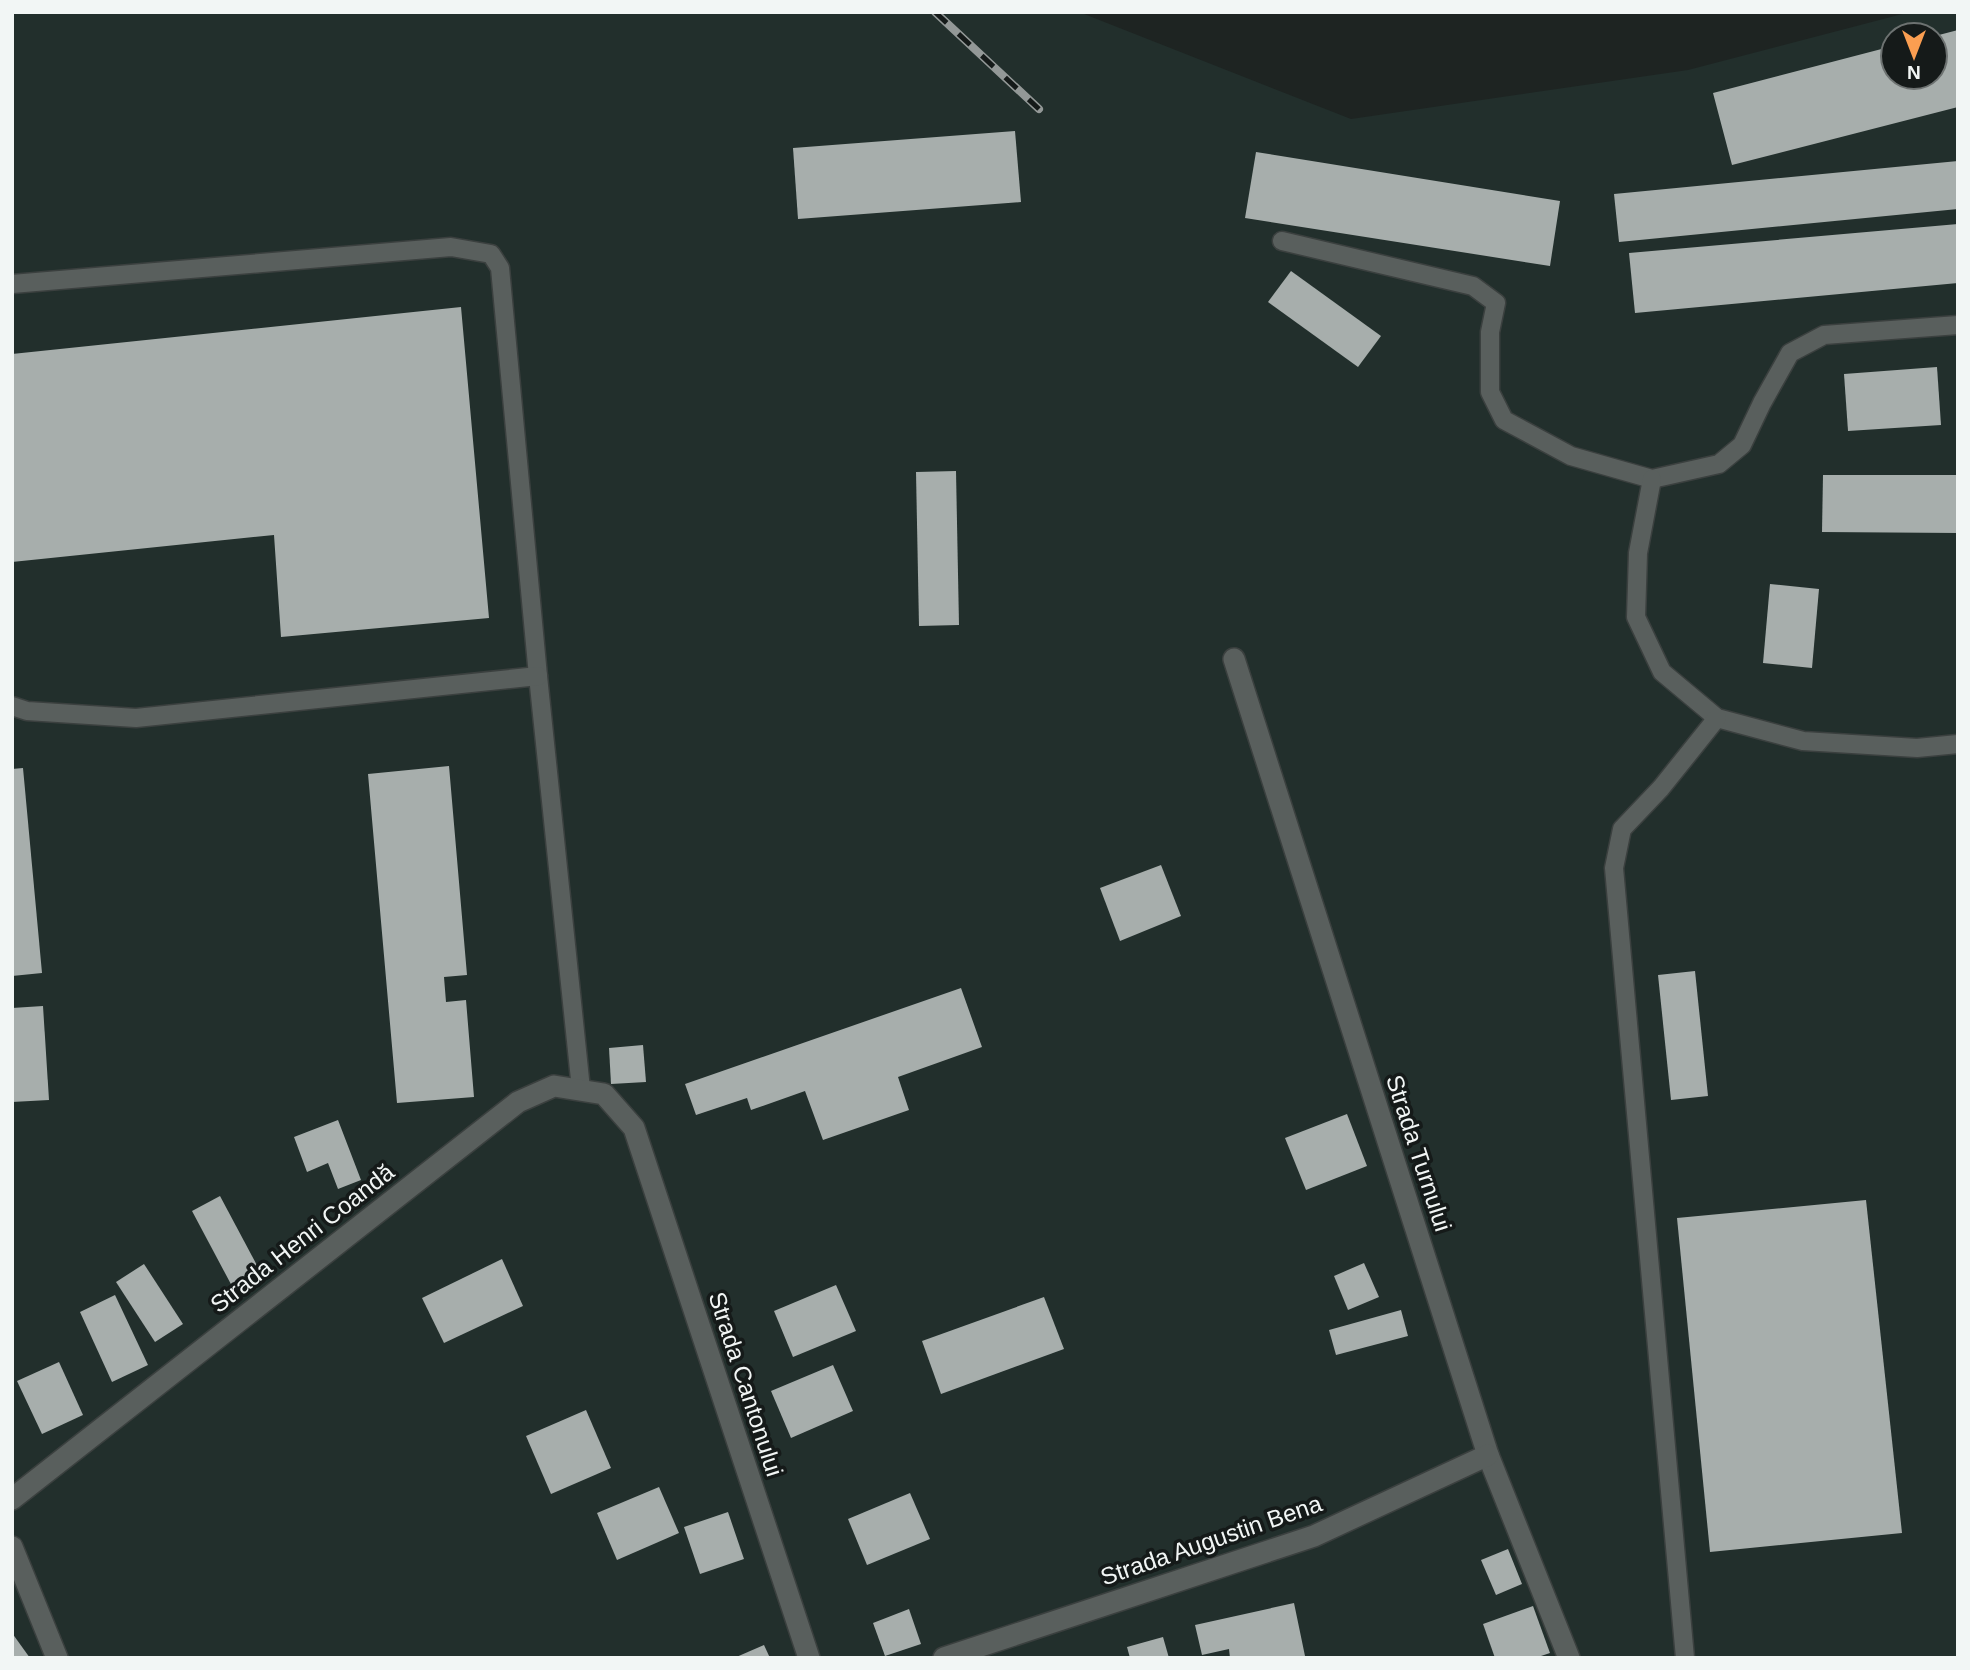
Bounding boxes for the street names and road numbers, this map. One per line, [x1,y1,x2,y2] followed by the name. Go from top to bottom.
[1381,1071,1457,1235] street label: Strada Turnului
[205,1158,400,1318] street label: Strada Henri Coandă
[703,1288,789,1480] street label: Strada Cantonului
[1097,1489,1326,1591] street label: Strada Augustin Bena

